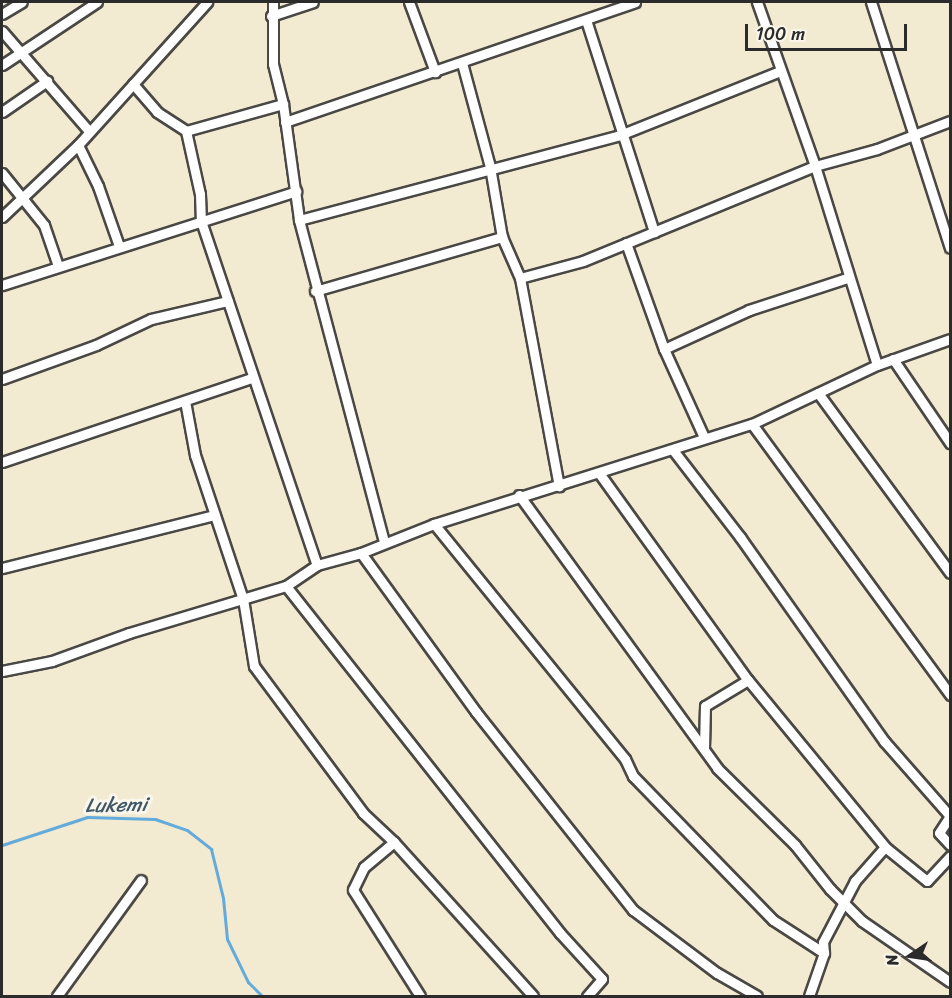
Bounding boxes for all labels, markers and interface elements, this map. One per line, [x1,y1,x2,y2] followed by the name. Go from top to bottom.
[748,12,910,50] scale bar
[756,18,805,50] text: 100 m
[85,792,147,818] water label: Lukemi
[880,926,940,986] north arrow
[877,951,907,969] text: N

